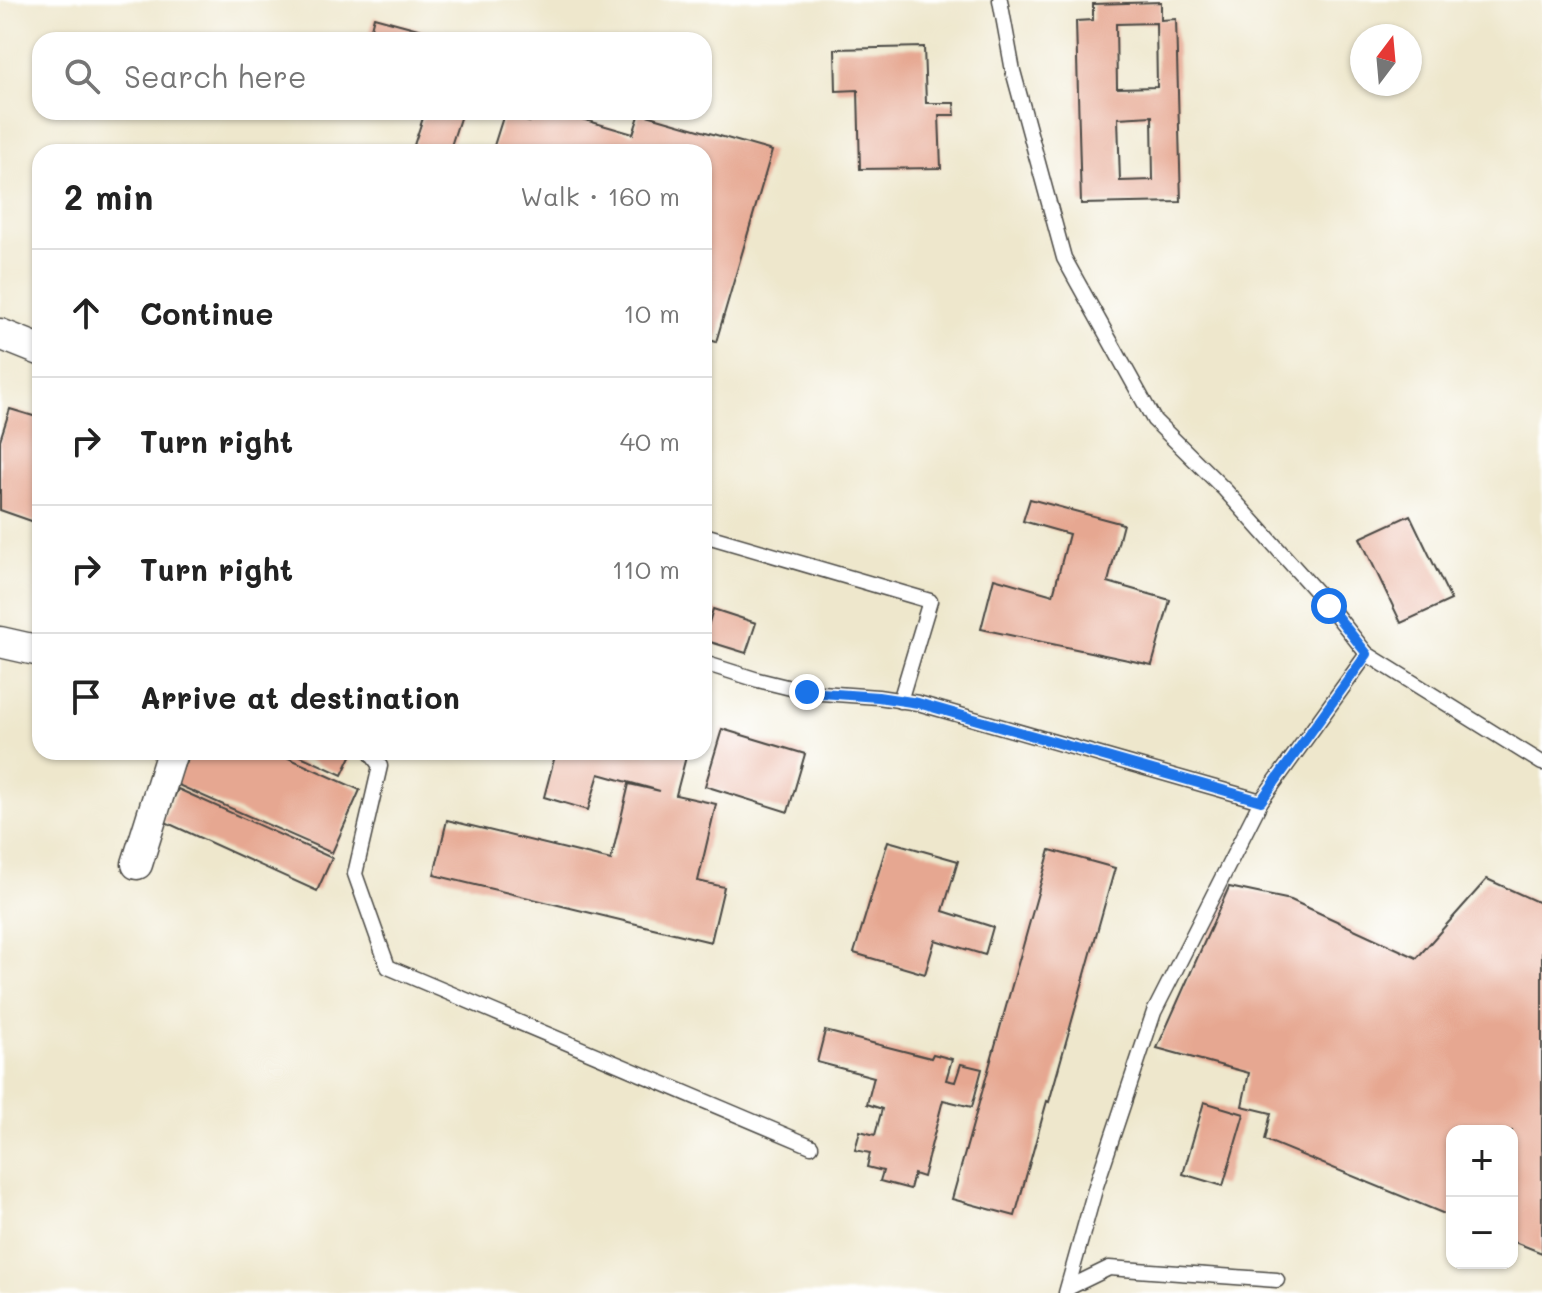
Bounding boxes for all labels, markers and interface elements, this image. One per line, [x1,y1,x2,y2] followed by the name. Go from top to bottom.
[1350,24,1422,96] north arrow
[32,32,712,120] search box
[60,54,104,98] icon: search
[124,56,307,96] text: Search here
[64,174,153,219] text: 2 min
[520,179,680,213] text: Walk · 160 m
[64,291,108,335] icon: ahead
[140,293,273,333] text: Continue
[623,296,680,330] text: 10 m
[64,419,108,463] icon: right
[140,421,293,461] text: Turn right
[620,424,680,458] text: 40 m
[64,547,108,591] icon: right
[140,549,293,589] text: Turn right
[612,552,680,586] text: 110 m
[1311,588,1347,624] route start
[789,674,825,710] route end
[64,675,108,719] icon: arrive
[140,677,460,717] text: Arrive at destination
[1446,1125,1518,1269] map controls
[1446,1125,1518,1197] button: +
[1446,1197,1518,1269] button: −

